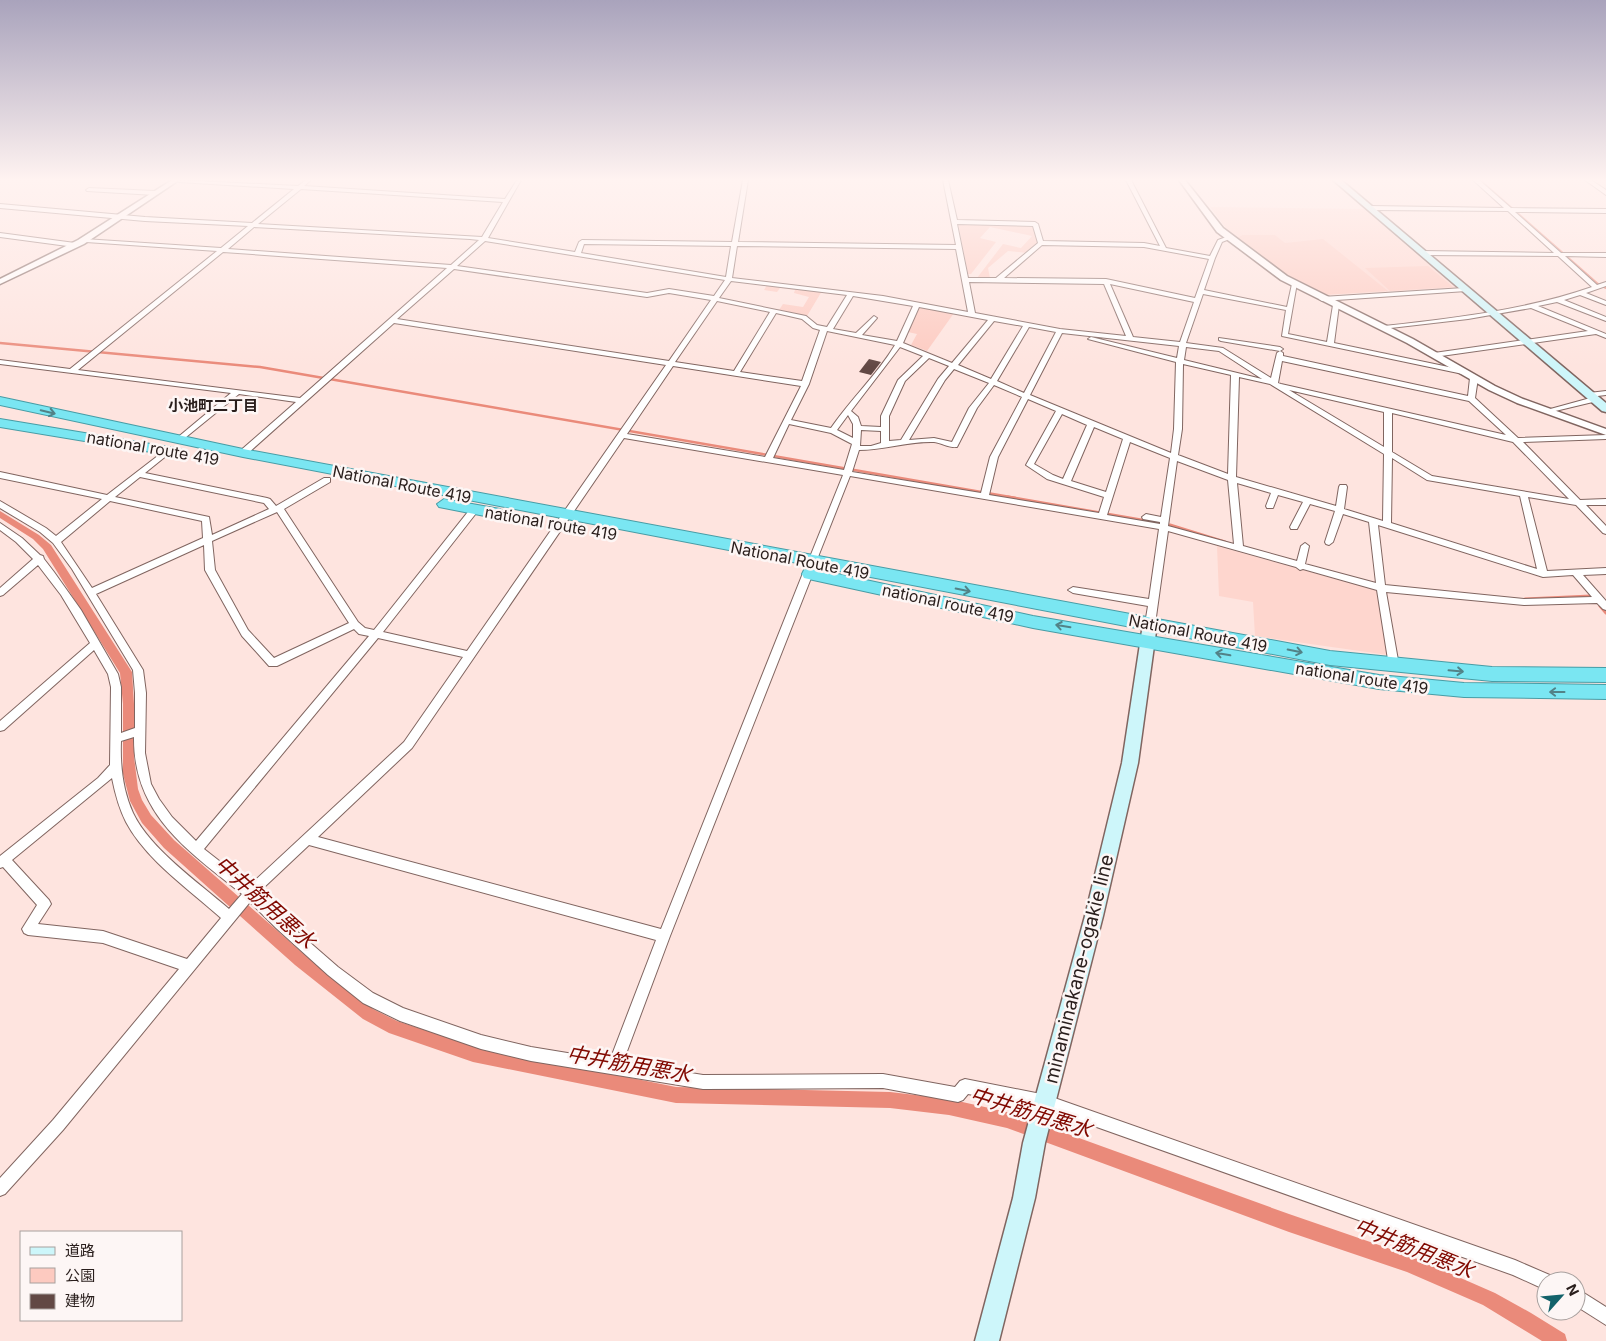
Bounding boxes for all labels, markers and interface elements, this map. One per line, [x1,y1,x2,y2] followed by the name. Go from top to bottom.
[168,396,258,415] district label: 小池町二丁目
[39,408,55,417] one-way arrow
[85,427,221,469] street label: national route 419
[331,461,473,507] street label: National Route 419
[483,502,619,544] street label: national route 419
[729,537,871,583] street label: National Route 419
[880,579,1016,627] street label: national route 419
[954,586,970,596] one-way arrow
[1127,610,1269,656] street label: National Route 419
[1055,621,1071,631] one-way arrow
[1286,647,1302,657] one-way arrow
[1215,649,1231,659] one-way arrow
[1294,658,1430,698] street label: national route 419
[1448,666,1464,676] one-way arrow
[1550,687,1566,697] one-way arrow
[210,851,322,955] water label: 中井筋用悪水
[1039,852,1119,1086] street label: minaminakane-ogakie line
[565,1041,695,1088] water label: 中井筋用悪水
[967,1082,1097,1143] water label: 中井筋用悪水
[1351,1213,1479,1284] water label: 中井筋用悪水
[20,1231,182,1321] legend
[65,1241,95,1260] text: 道路
[65,1266,95,1285] text: 公園
[1536,1271,1586,1321] north arrow
[1563,1281,1583,1298] text: N
[65,1291,95,1310] text: 建物

